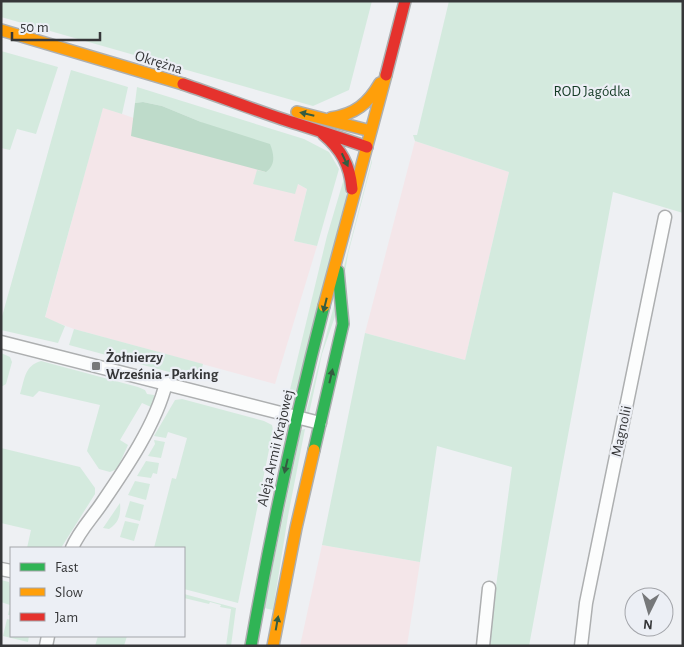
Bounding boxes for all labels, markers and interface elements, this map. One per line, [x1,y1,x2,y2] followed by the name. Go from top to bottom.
[12,10,100,42] scale bar
[20,20,49,35] text: 50 m
[133,48,185,77] street label: Okrężna
[553,84,631,99] park label: ROD Jagódka
[299,110,314,118] one-way arrow
[342,153,350,167] one-way arrow
[321,298,329,313] one-way arrow
[106,349,219,382] place label: Żołnierzy Września - Parking
[90,360,102,372] marker: Żołnierzy Września - Parking
[327,368,335,383] one-way arrow
[255,388,296,508] street label: Aleja Armii Krajowej
[609,404,634,458] street label: Magnolii
[282,458,290,473] one-way arrow
[10,547,185,637] legend
[55,560,79,575] text: Fast
[55,585,83,600] text: Slow
[624,587,674,637] north arrow
[55,610,78,625] text: Jam
[273,615,281,631] one-way arrow
[642,617,653,631] text: N

